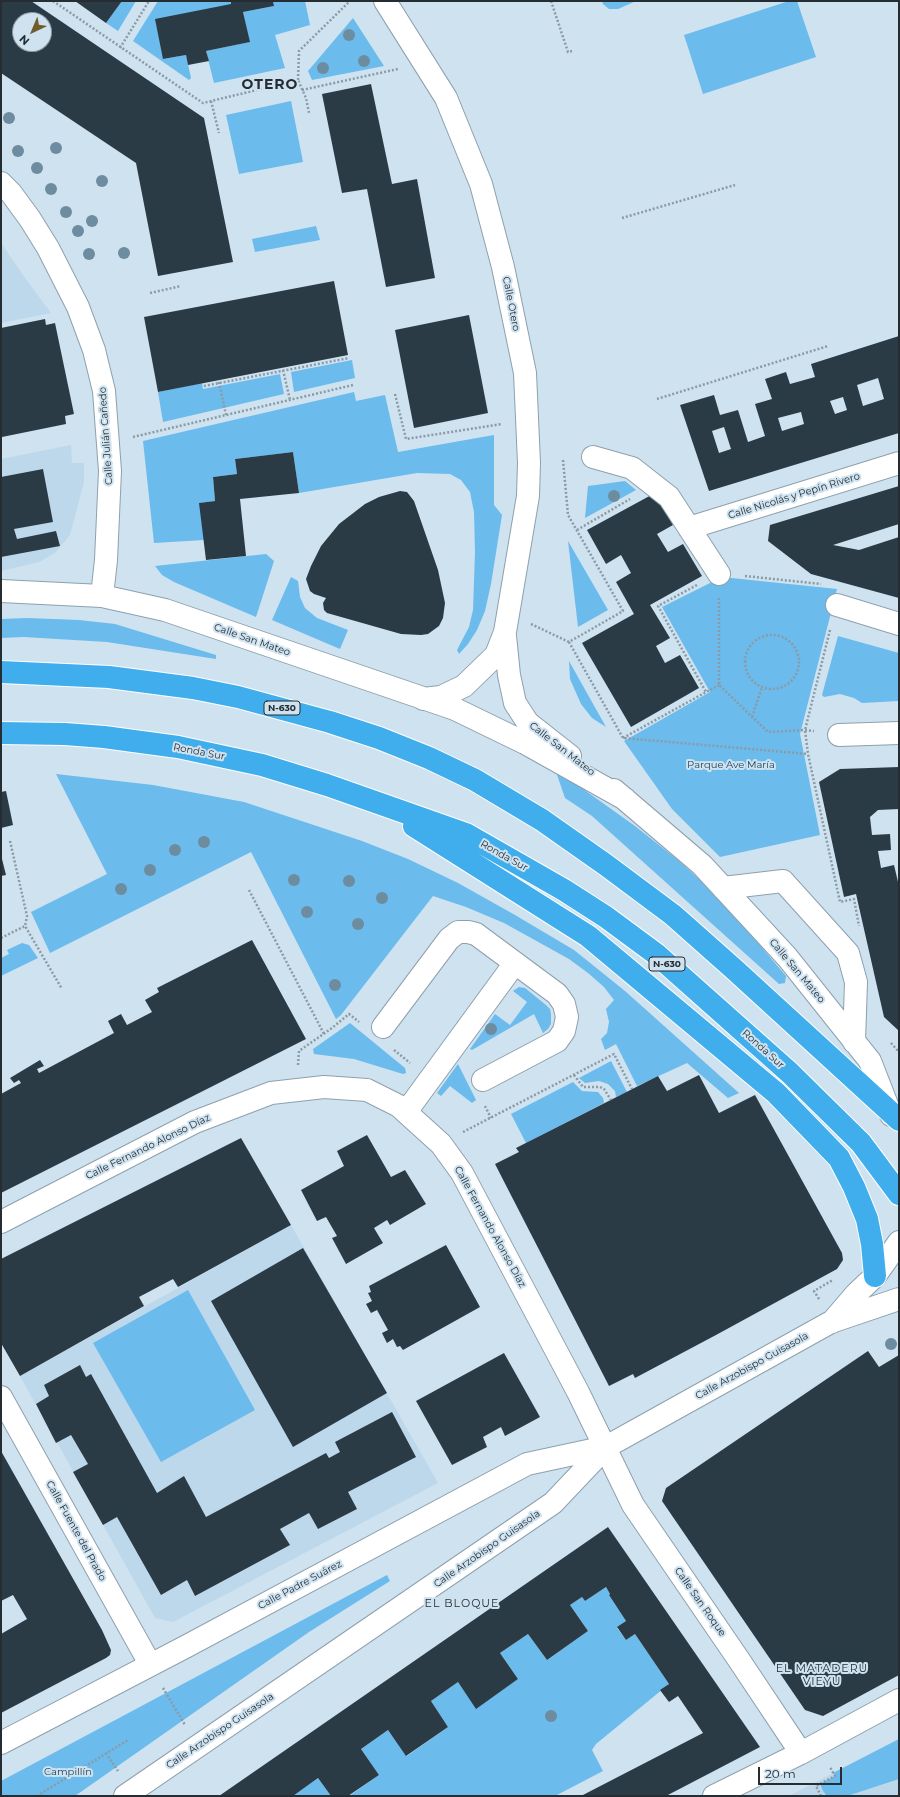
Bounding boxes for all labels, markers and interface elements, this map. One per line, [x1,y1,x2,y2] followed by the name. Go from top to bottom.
[12,12,52,52] north arrow
[16,32,32,48] text: N
[242,77,298,93] district label: OTERO
[500,276,522,332] street label: Calle Otero
[97,387,115,485] street label: Calle Julián Cañedo
[727,470,861,522] street label: Calle Nicolás y Pepín Rivero
[212,621,292,659] street label: Calle San Mateo
[264,701,300,715] road number: N-630
[527,720,597,778] street label: Calle San Mateo
[172,741,226,763] street label: Ronda Sur
[687,759,775,771] park label: Parque Ave María
[478,838,530,874] street label: Ronda Sur
[767,936,827,1006] street label: Calle San Mateo
[649,957,685,971] road number: N-630
[739,1027,787,1071] street label: Ronda Sur
[84,1112,212,1182] street label: Calle Fernando Alonso Díaz
[452,1164,528,1290] street label: Calle Fernando Alonso Díaz
[694,1330,810,1402] street label: Calle Arzobispo Guisasola
[43,1479,109,1583] street label: Calle Fuente del Prado
[431,1508,543,1590] street label: Calle Arzobispo Guisasola
[256,1558,344,1612] street label: Calle Padre Suárez
[672,1565,728,1639] street label: Calle San Roque
[425,1597,499,1611] district label: EL BLOQUE
[776,1662,868,1688] district label: EL MATADERU VIEYU
[164,1690,276,1772] street label: Calle Arzobispo Guisasola
[760,1759,844,1785] scale bar
[44,1766,92,1778] park label: Campillín
[765,1766,796,1781] text: 20 m

